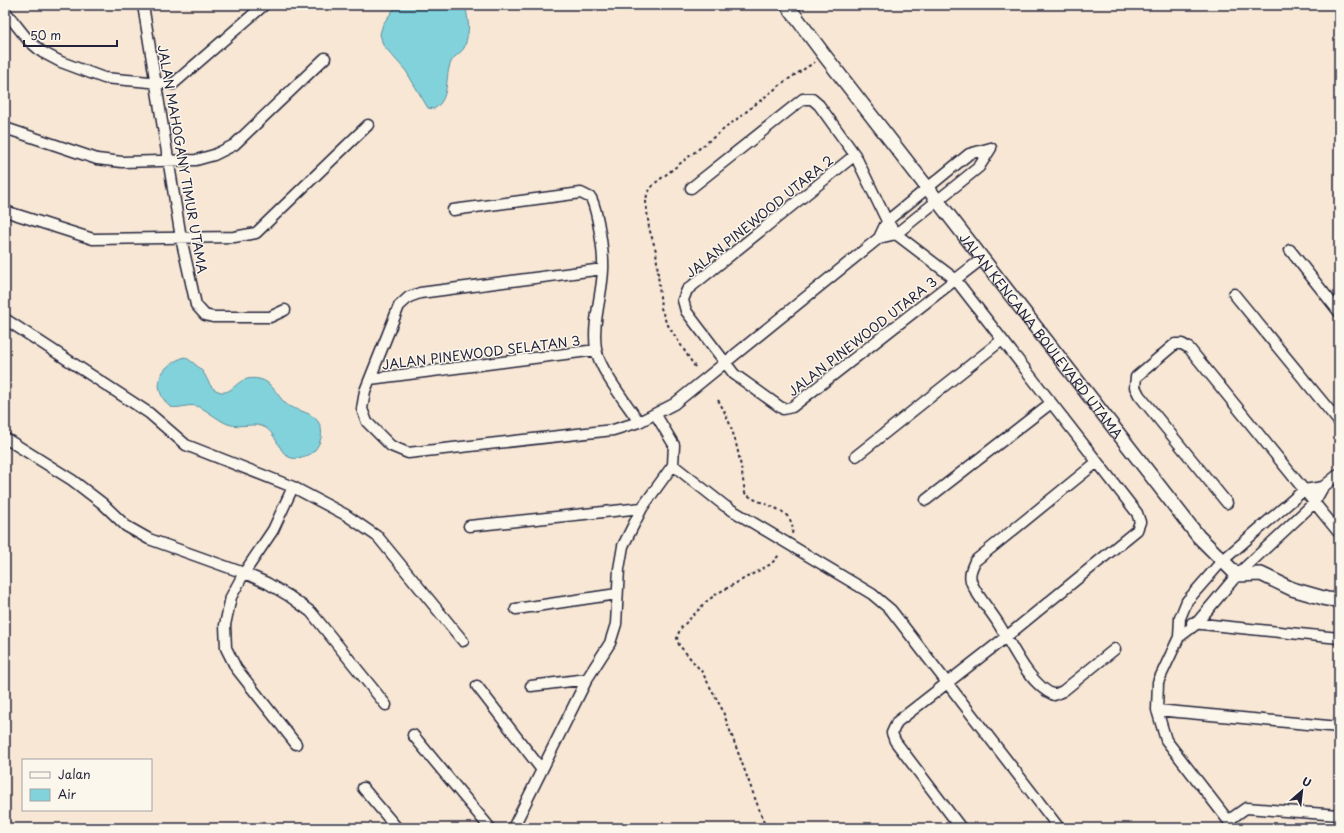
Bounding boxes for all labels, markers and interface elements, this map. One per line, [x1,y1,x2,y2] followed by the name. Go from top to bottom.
[24,22,117,48] scale bar
[30,26,61,44] text: 50 m
[154,43,213,275] street label: JALAN MAHOGANY TIMUR UTAMA
[681,150,837,282] street label: JALAN PINEWOOD UTARA 2
[956,228,1128,442] street label: JALAN KENCANA BOULEVARD UTAMA
[783,272,941,400] street label: JALAN PINEWOOD UTARA 3
[381,330,581,374] street label: JALAN PINEWOOD SELATAN 3
[22,759,152,811] legend
[58,765,91,783] text: Jalan
[1282,771,1322,811] north arrow
[1299,772,1315,791] text: U
[58,785,77,803] text: Air

